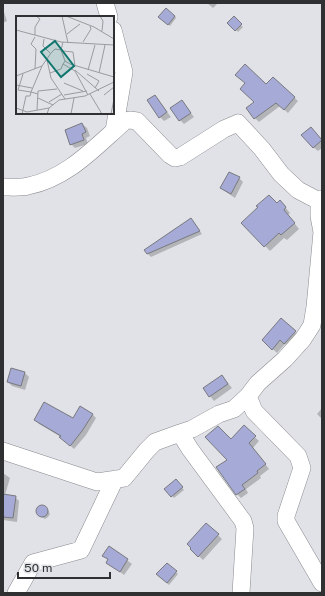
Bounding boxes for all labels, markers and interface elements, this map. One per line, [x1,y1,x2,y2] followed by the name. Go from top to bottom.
[16,16,114,114] inset map
[18,554,110,580] scale bar
[24,561,52,575] text: 50 m

